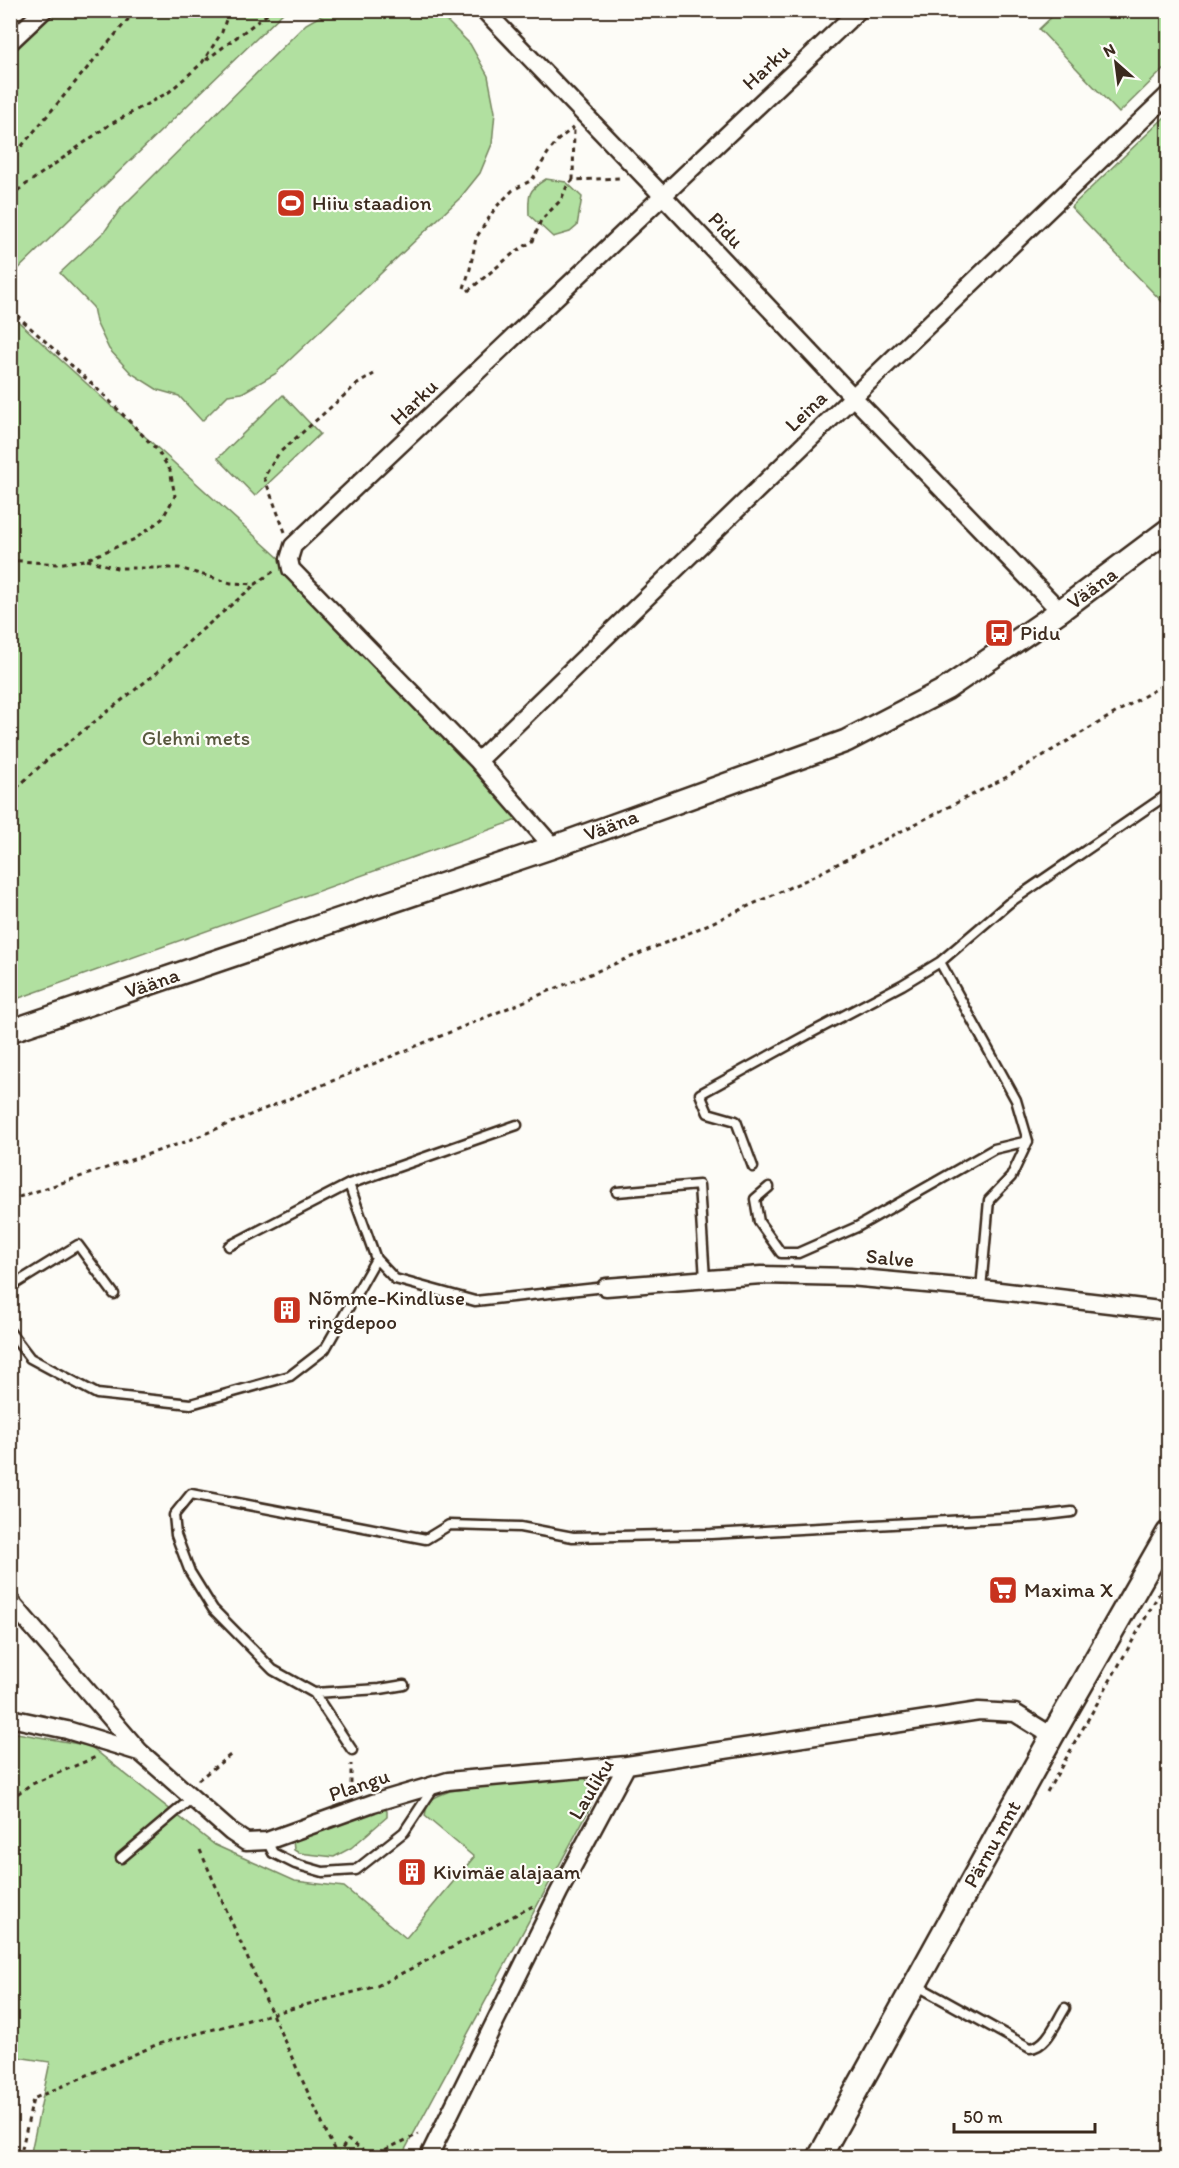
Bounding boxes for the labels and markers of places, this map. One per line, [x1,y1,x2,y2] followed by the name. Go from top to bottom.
[275,187,307,219] sports icon: Hiiu staadion
[312,190,432,215] place label: Hiiu staadion
[983,617,1015,649] bus stop icon: Pidu
[1020,620,1060,645] place label: Pidu
[308,1285,465,1334] place label: Nõmme-Kindluse ringdepoo
[271,1294,303,1326] building icon: Nõmme-Kindluse ringdepoo
[987,1574,1019,1606] supermarket icon: Maxima X
[1024,1577,1114,1602] place label: Maxima X
[396,1856,428,1888] building icon: Kivimäe alajaam
[433,1859,581,1884] place label: Kivimäe alajaam

